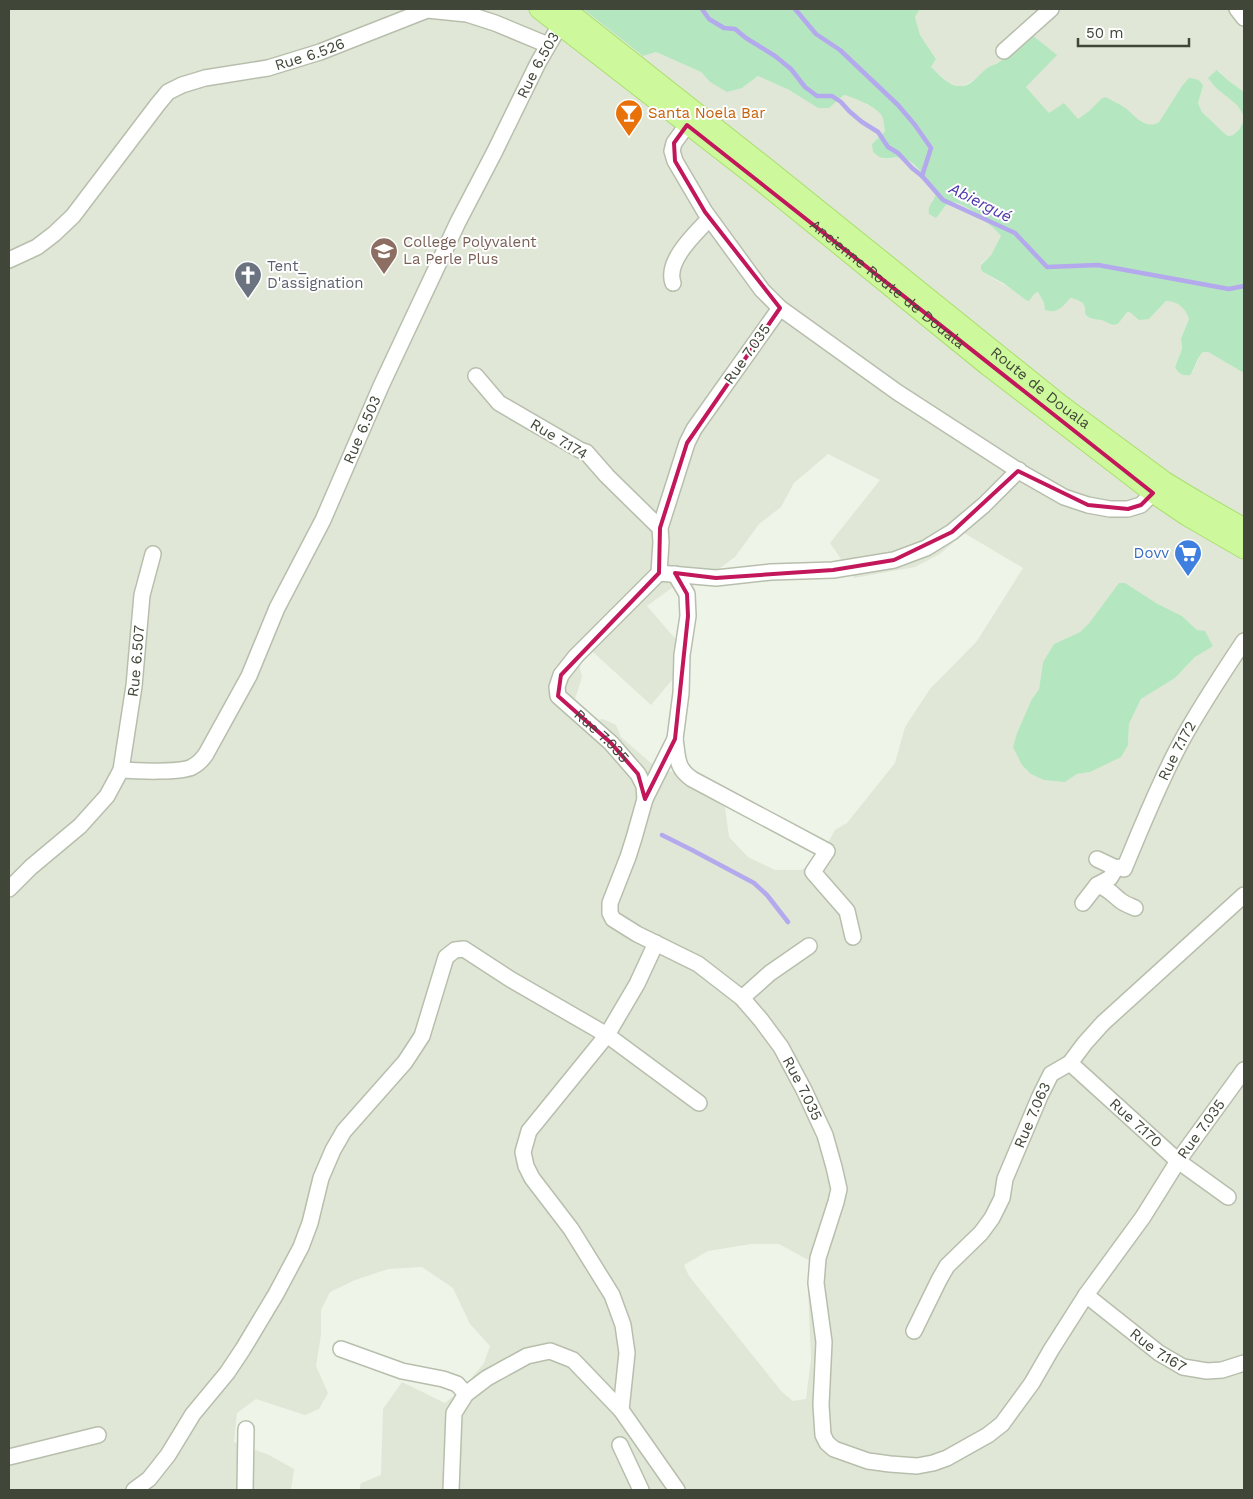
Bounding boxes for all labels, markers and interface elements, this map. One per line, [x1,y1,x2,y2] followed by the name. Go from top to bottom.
[1078,15,1189,47] scale bar
[1086,24,1123,42] text: 50 m
[513,29,563,101] street label: Rue 6.503
[273,34,347,74] street label: Rue 6.526
[614,98,644,137] bar icon: Santa Noela Bar
[648,104,765,122] place label: Santa Noela Bar
[945,178,1015,226] water label: Abiergué
[806,216,969,353] street label: Ancienne Route de Douala
[403,233,537,268] place label: College Polyvalent La Perle Plus
[369,236,399,275] school or university icon: College Polyvalent La Perle Plus
[267,257,363,292] place label: Tent_ D'assignation
[233,260,263,299] church icon: Tent_ D'assignation
[720,320,774,388] street label: Rue 7.035
[987,343,1094,433] street label: Route de Douala
[339,393,385,467] street label: Rue 6.503
[527,415,591,463] street label: Rue 7.174
[1173,538,1203,577] supermarket icon: Dovv
[1134,544,1169,562] place label: Dovv
[123,624,148,698] street label: Rue 6.507
[570,706,633,766] street label: Rue 7.035
[1154,718,1200,784] street label: Rue 7.172
[779,1053,826,1123] street label: Rue 7.035
[1010,1079,1055,1151] street label: Rue 7.063
[1106,1094,1166,1151] street label: Rue 7.170
[1174,1096,1229,1162] street label: Rue 7.035
[1126,1324,1190,1376] street label: Rue 7.167

